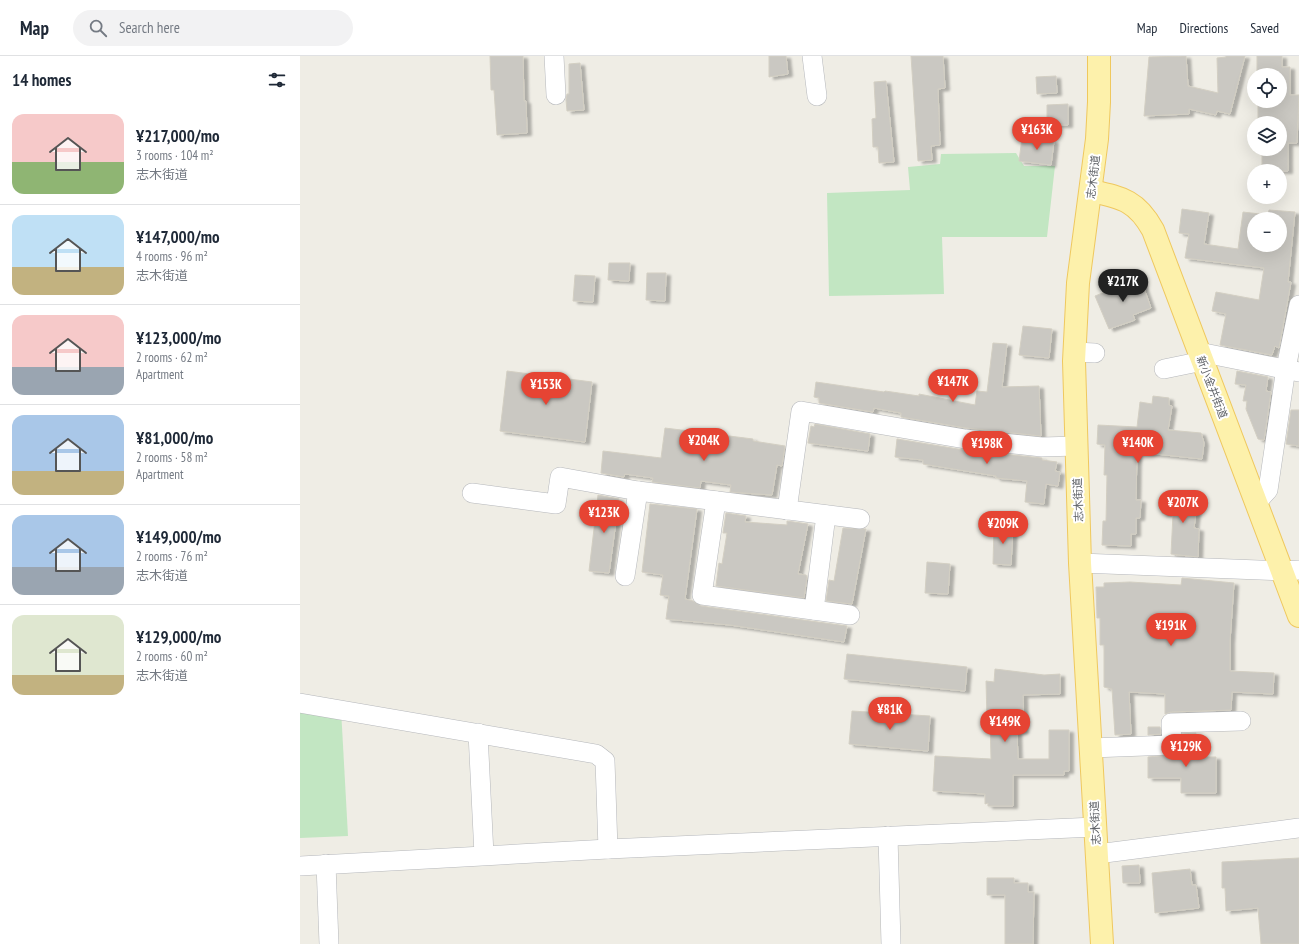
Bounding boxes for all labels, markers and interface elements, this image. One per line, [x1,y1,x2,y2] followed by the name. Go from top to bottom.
[73,10,353,46] search box
[20,16,49,40] text: Map
[87,17,109,39] icon: search
[119,18,180,37] text: Search here
[1137,19,1157,37] text: Map
[1179,19,1228,37] text: Directions
[1250,19,1279,37] text: Saved
[1247,68,1287,252] map controls
[1247,68,1287,108] button: locate
[12,69,71,91] text: 14 homes
[266,69,288,91] icon: filters
[1247,116,1287,156] button: layers
[1009,117,1065,151] pin: ¥163K
[1021,121,1053,138] text: ¥163K
[136,125,220,147] text: ¥217,000/mo
[44,130,92,178] icon: home
[136,147,214,164] text: 3 rooms · 104 m²
[1083,154,1103,200] street label: 志木街道
[1247,164,1287,204] button: +
[136,166,188,183] text: 志木街道
[1247,212,1287,252] button: −
[136,226,220,248] text: ¥147,000/mo
[44,231,92,279] icon: home
[136,248,208,265] text: 4 rooms · 96 m²
[136,267,188,284] text: 志木街道
[1095,269,1151,303] pin: ¥217K
[1107,273,1139,290] text: ¥217K
[136,327,221,349] text: ¥123,000/mo
[44,331,92,379] icon: home
[136,349,208,366] text: 2 rooms · 62 m²
[1194,354,1230,420] street label: 新小金井街道
[136,366,184,383] text: Apartment
[925,369,981,403] pin: ¥147K
[518,372,574,406] pin: ¥153K
[937,373,969,390] text: ¥147K
[530,376,562,393] text: ¥153K
[136,427,213,449] text: ¥81,000/mo
[676,428,732,462] pin: ¥204K
[1110,430,1166,464] pin: ¥140K
[44,431,92,479] icon: home
[959,431,1015,465] pin: ¥198K
[688,432,720,449] text: ¥204K
[1122,434,1154,451] text: ¥140K
[971,435,1003,452] text: ¥198K
[136,449,208,466] text: 2 rooms · 58 m²
[136,466,184,483] text: Apartment
[1070,478,1086,522] street label: 志木街道
[1155,490,1211,524] pin: ¥207K
[1167,494,1199,511] text: ¥207K
[576,500,632,534] pin: ¥123K
[588,504,620,521] text: ¥123K
[975,511,1031,545] pin: ¥209K
[987,515,1019,532] text: ¥209K
[136,526,221,548] text: ¥149,000/mo
[44,531,92,579] icon: home
[136,548,208,565] text: 2 rooms · 76 m²
[136,567,188,584] text: 志木街道
[1143,613,1199,647] pin: ¥191K
[1155,617,1187,634] text: ¥191K
[136,626,221,648] text: ¥129,000/mo
[44,631,92,679] icon: home
[136,648,208,665] text: 2 rooms · 60 m²
[136,667,188,684] text: 志木街道
[866,697,914,731] pin: ¥81K
[877,701,903,718] text: ¥81K
[977,709,1033,743] pin: ¥149K
[989,713,1021,730] text: ¥149K
[1158,734,1214,768] pin: ¥129K
[1170,738,1202,755] text: ¥129K
[1087,801,1103,845] street label: 志木街道

